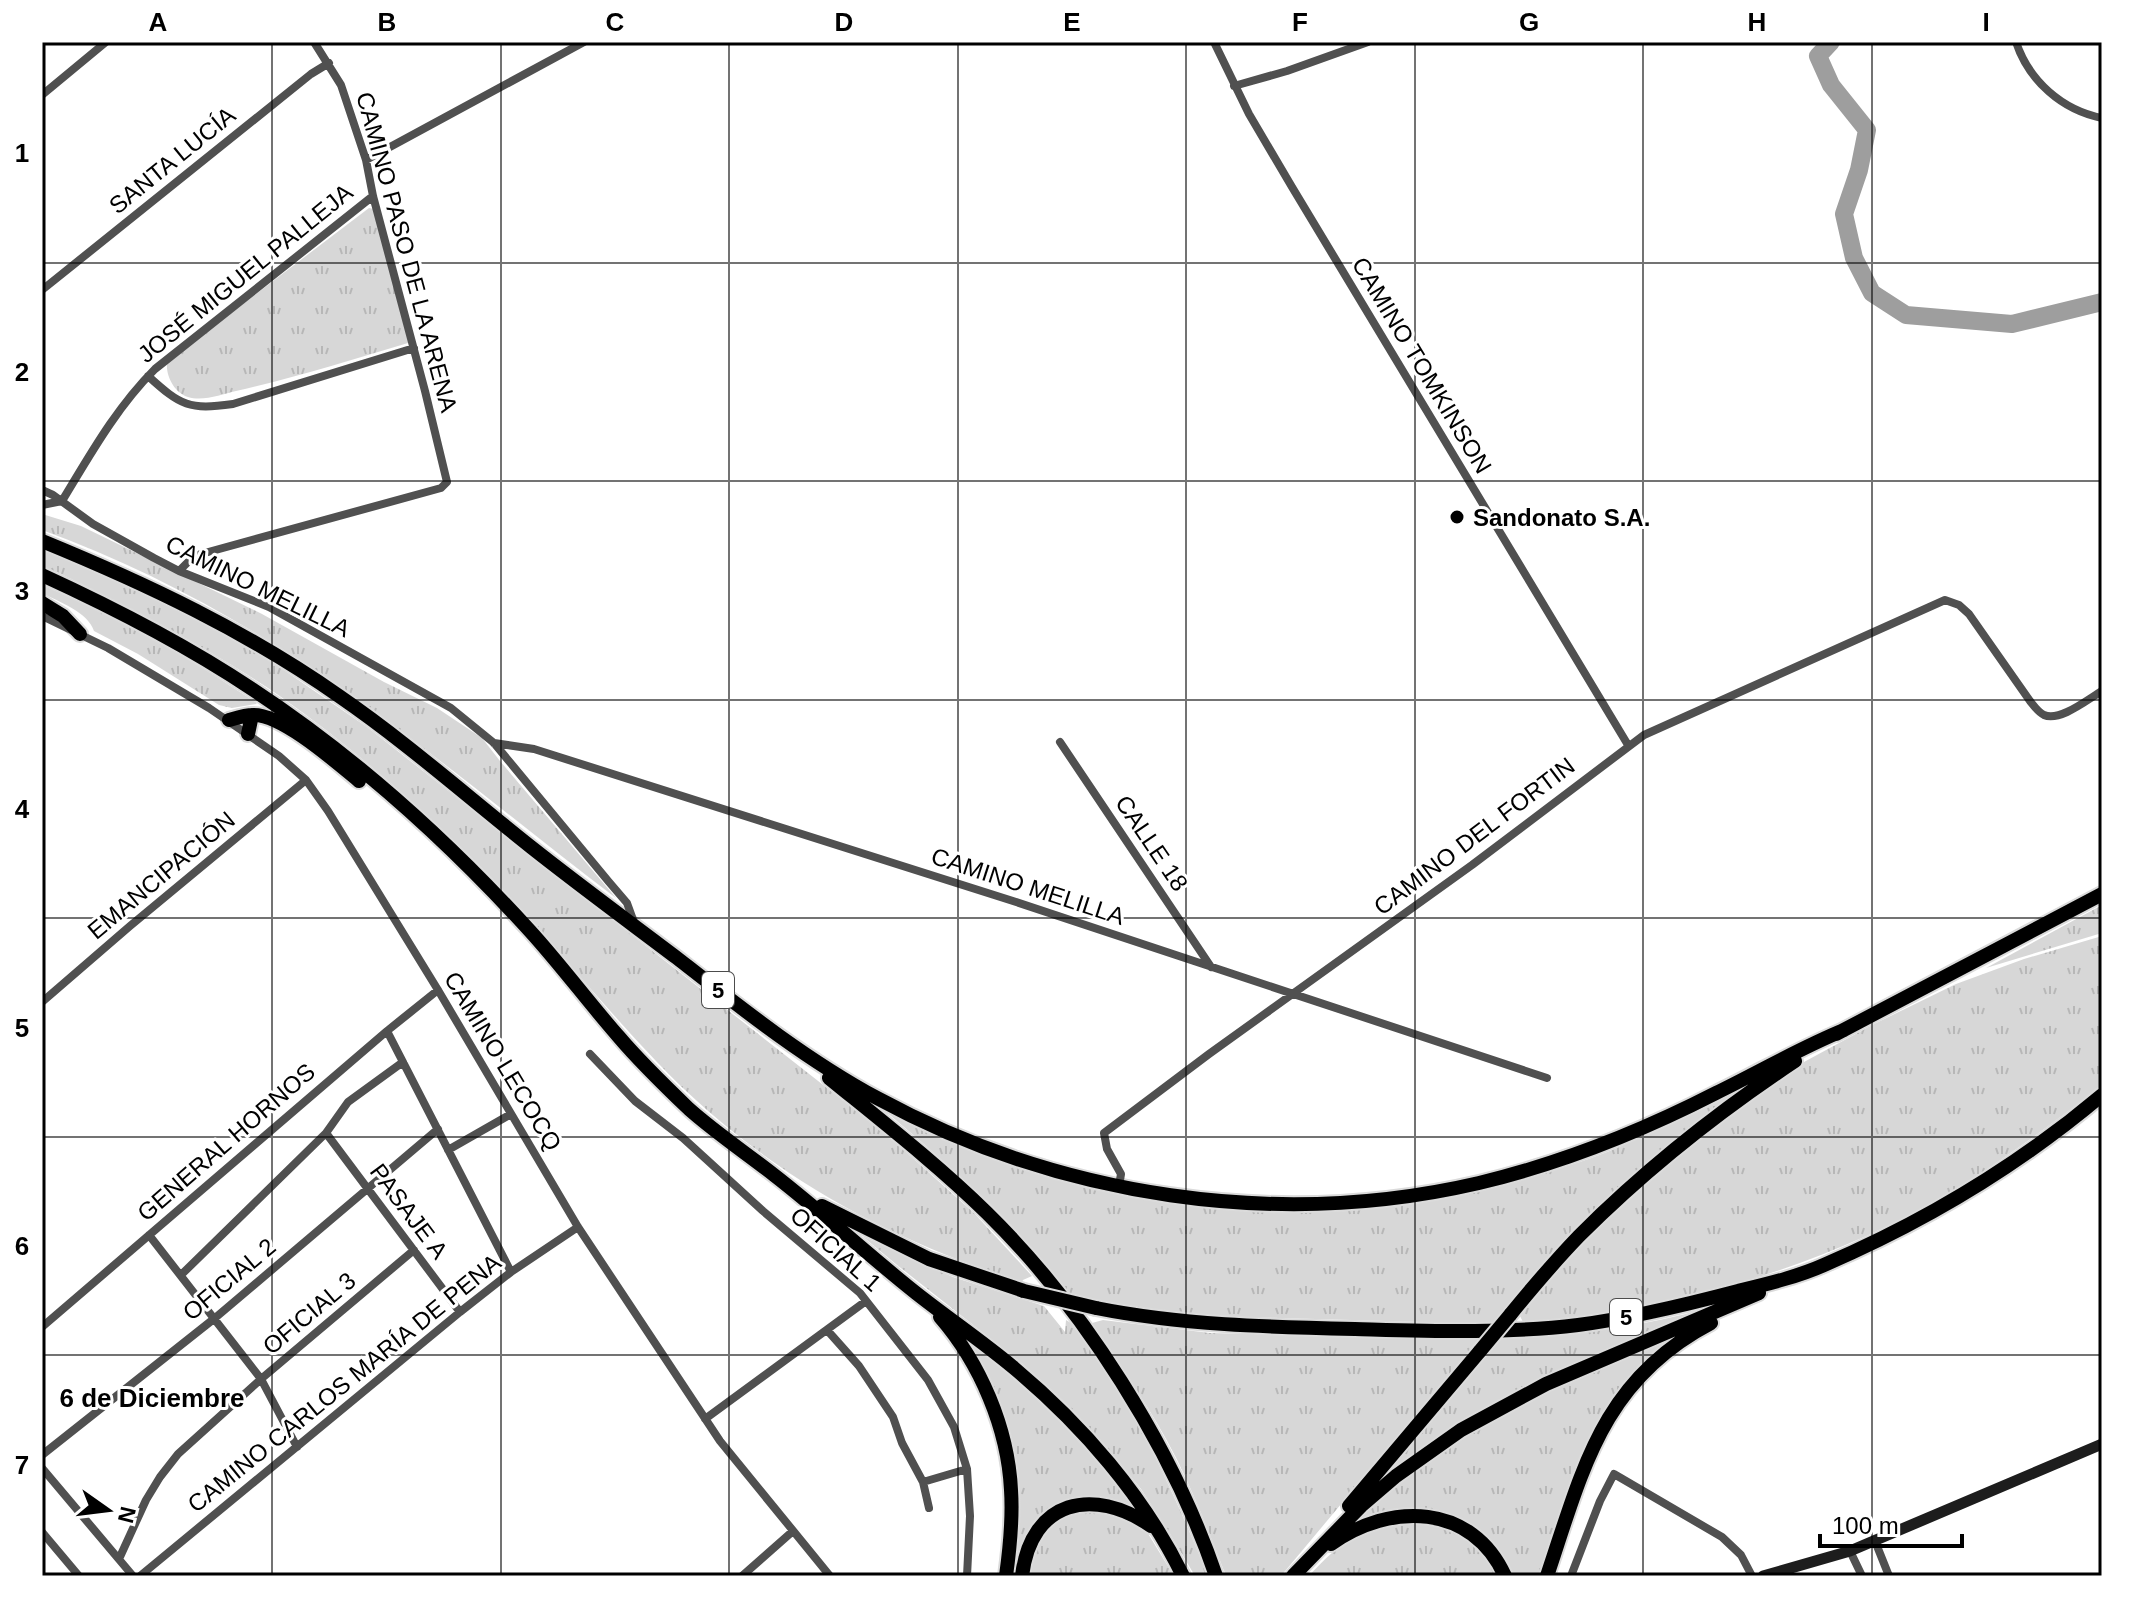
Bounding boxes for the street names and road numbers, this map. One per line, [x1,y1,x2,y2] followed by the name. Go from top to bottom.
[351,89,463,415] street label: CAMINO PASO DE LA ARENA
[104,101,240,219] street label: SANTA LUCÍA
[132,178,358,368] street label: JOSÉ MIGUEL PALLEJA
[1347,252,1497,478] street label: CAMINO TOMKINSON
[162,530,354,642] street label: CAMINO MELILLA
[1368,752,1580,920] street label: CAMINO DEL FORTIN
[1110,790,1194,896] street label: CALLE 18
[82,806,240,944] street label: EMANCIPACIÓN
[928,842,1128,930] street label: CAMINO MELILLA
[439,967,567,1155] street label: CAMINO LECOCQ
[702,972,734,1008] road number: 5
[132,1058,320,1226] street label: GENERAL HORNOS
[365,1158,453,1264] street label: PASAJE A
[785,1201,887,1297] street label: OFICIAL 1
[177,1233,281,1325] street label: OFICIAL 2
[182,1248,506,1518] street label: CAMINO CARLOS MARÍA DE PENA
[257,1267,361,1359] street label: OFICIAL 3
[1610,1299,1642,1335] road number: 5

